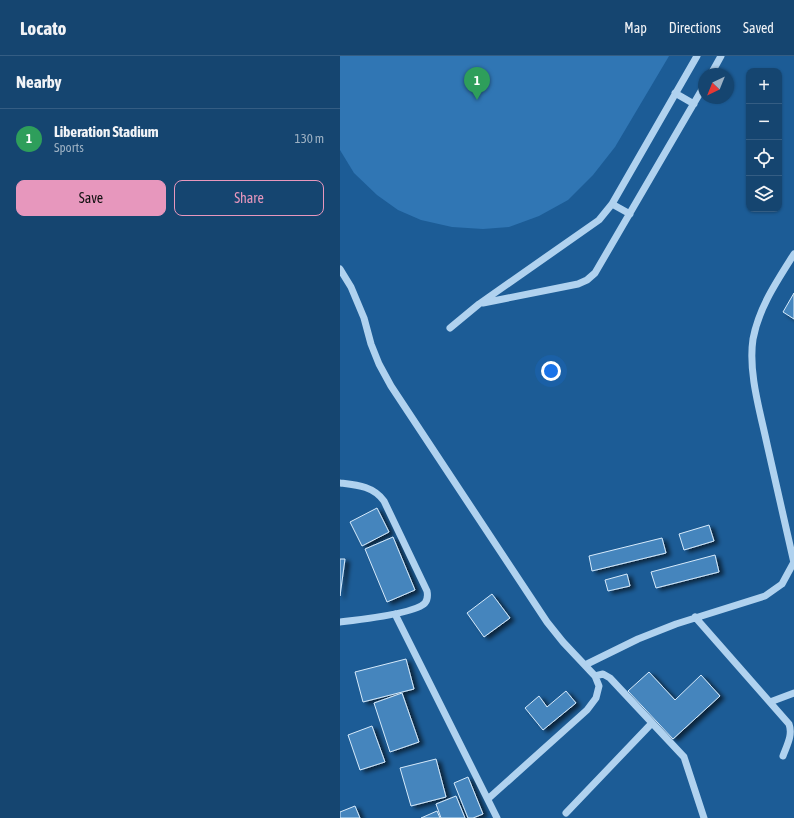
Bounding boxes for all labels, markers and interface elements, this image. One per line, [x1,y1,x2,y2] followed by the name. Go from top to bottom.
[20,17,66,39] text: Locato
[624,20,647,36] text: Map
[669,20,721,36] text: Directions
[743,20,774,36] text: Saved
[464,67,490,100] pin: 1
[698,68,734,104] north arrow
[746,68,782,212] map controls
[746,68,782,104] button: +
[16,72,62,92] text: Nearby
[746,104,782,140] button: −
[54,123,159,140] text: Liberation Stadium
[26,131,32,146] text: 1
[295,131,324,146] text: 130 m
[54,140,84,155] text: Sports
[746,140,782,176] button: locate
[746,176,782,212] button: layers
[16,180,166,216] button: Save
[174,180,324,216] button: Share
[541,361,561,381] your location

